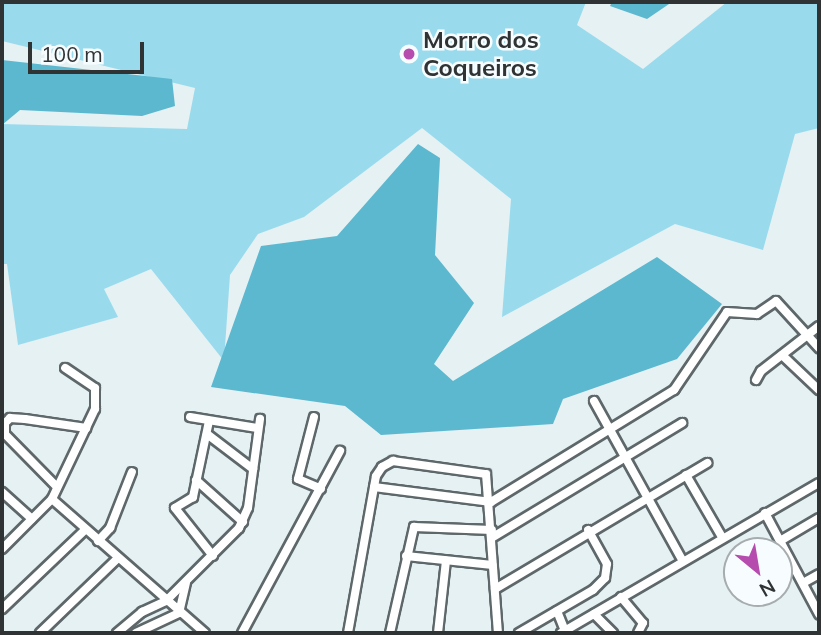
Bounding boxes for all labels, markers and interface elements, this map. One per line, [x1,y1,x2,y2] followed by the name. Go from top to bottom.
[423,26,539,82] place label: Morro dos Coqueiros
[32,28,147,72] scale bar
[41,41,103,67] text: 100 m
[401,46,417,62] marker: Morro dos Coqueiros
[723,537,793,607] north arrow
[755,574,780,602] text: N

